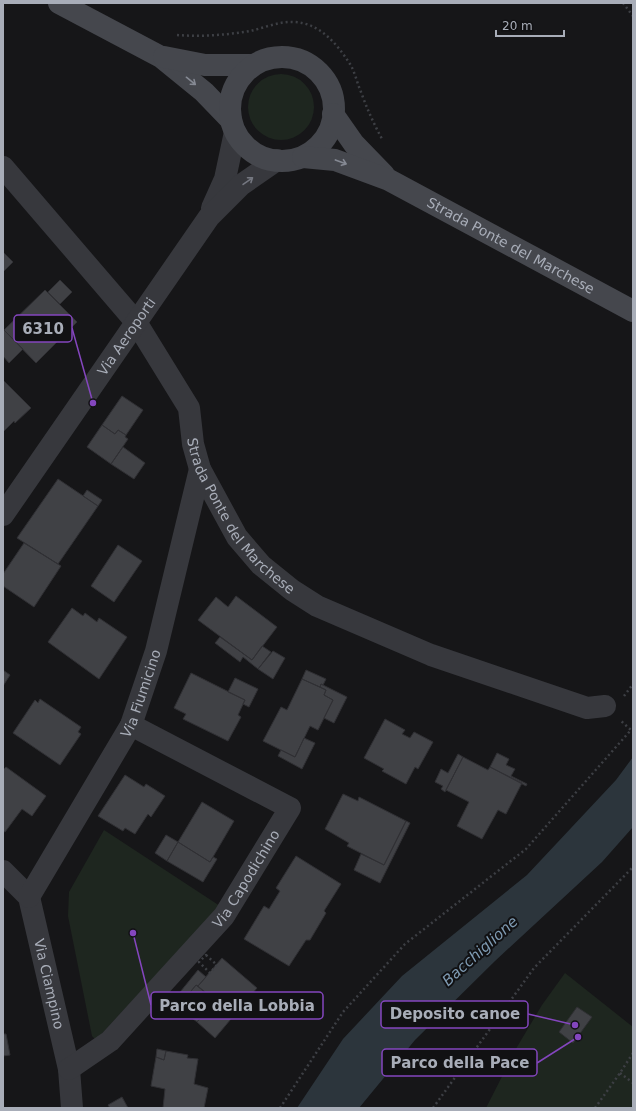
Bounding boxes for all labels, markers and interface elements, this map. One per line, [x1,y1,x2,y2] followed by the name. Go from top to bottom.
[496,12,564,38] scale bar
[502,19,533,33] text: 20 m
[185,77,196,86] one-way arrow
[334,159,346,167] one-way arrow
[242,177,253,185] one-way arrow
[424,194,597,297] street label: Strada Ponte del Marchese
[94,295,159,378] street label: Via Aeroporti
[14,315,72,342] callout: 6310
[22,320,64,338] text: 6310
[184,437,298,597] street label: Strada Ponte del Marchese
[117,647,164,740] street label: Via Fiumicino
[209,827,283,931] street label: Via Capodichino
[439,912,521,990] water label: Bacchiglione
[31,937,67,1031] street label: Via Ciampino
[151,992,323,1019] callout: Parco della Lobbia
[159,997,315,1015] text: Parco della Lobbia
[381,1001,528,1028] callout: Deposito canoe
[390,1005,520,1023] text: Deposito canoe
[382,1049,537,1076] callout: Parco della Pace
[391,1054,529,1072] text: Parco della Pace

